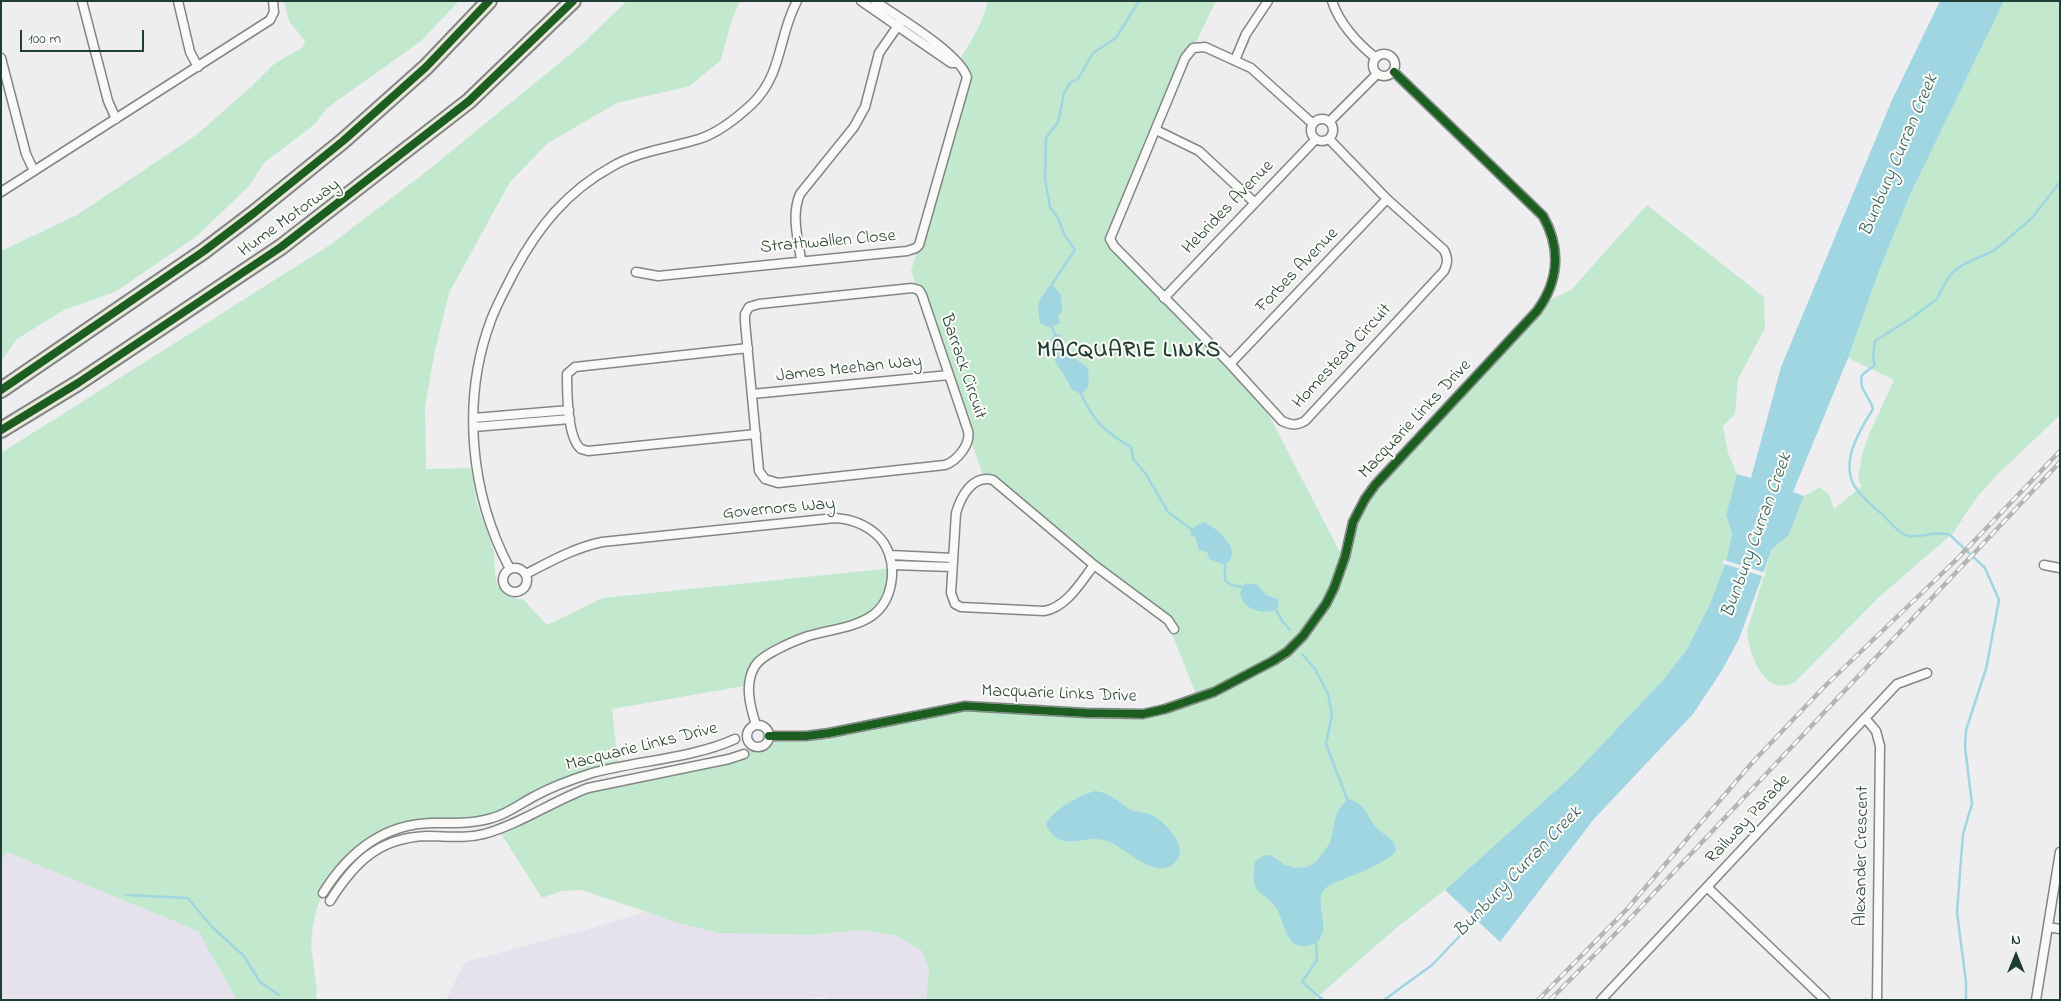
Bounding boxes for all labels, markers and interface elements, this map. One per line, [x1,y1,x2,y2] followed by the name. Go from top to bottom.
[22,20,146,52] scale bar
[28,28,61,50] text: 100 m
[1855,71,1945,241] water label: Bunbury Curran Creek
[1179,156,1279,260] street label: Hebrides Avenue
[235,175,345,263] street label: Hume Motorway
[1252,224,1344,318] street label: Forbes Avenue
[759,226,897,260] street label: Strathwallen Close
[1289,300,1397,414] street label: Homestead Circuit
[934,312,990,422] street label: Barrack Circuit
[1035,339,1223,365] district label: MACQUARIE LINKS
[775,352,923,388] street label: James Meehan Way
[1355,356,1477,484] street label: Macquarie Links Drive
[1718,450,1798,622] water label: Bunbury Curran Creek
[722,494,836,526] street label: Governors Way
[981,681,1137,709] street label: Macquarie Links Drive
[564,719,720,777] street label: Macquarie Links Drive
[1702,771,1796,869] street label: Railway Parade
[1851,785,1875,927] street label: Alexander Crescent
[1450,802,1588,944] water label: Bunbury Curran Creek
[2011,930,2021,951] text: N
[1991,931,2041,981] north arrow

